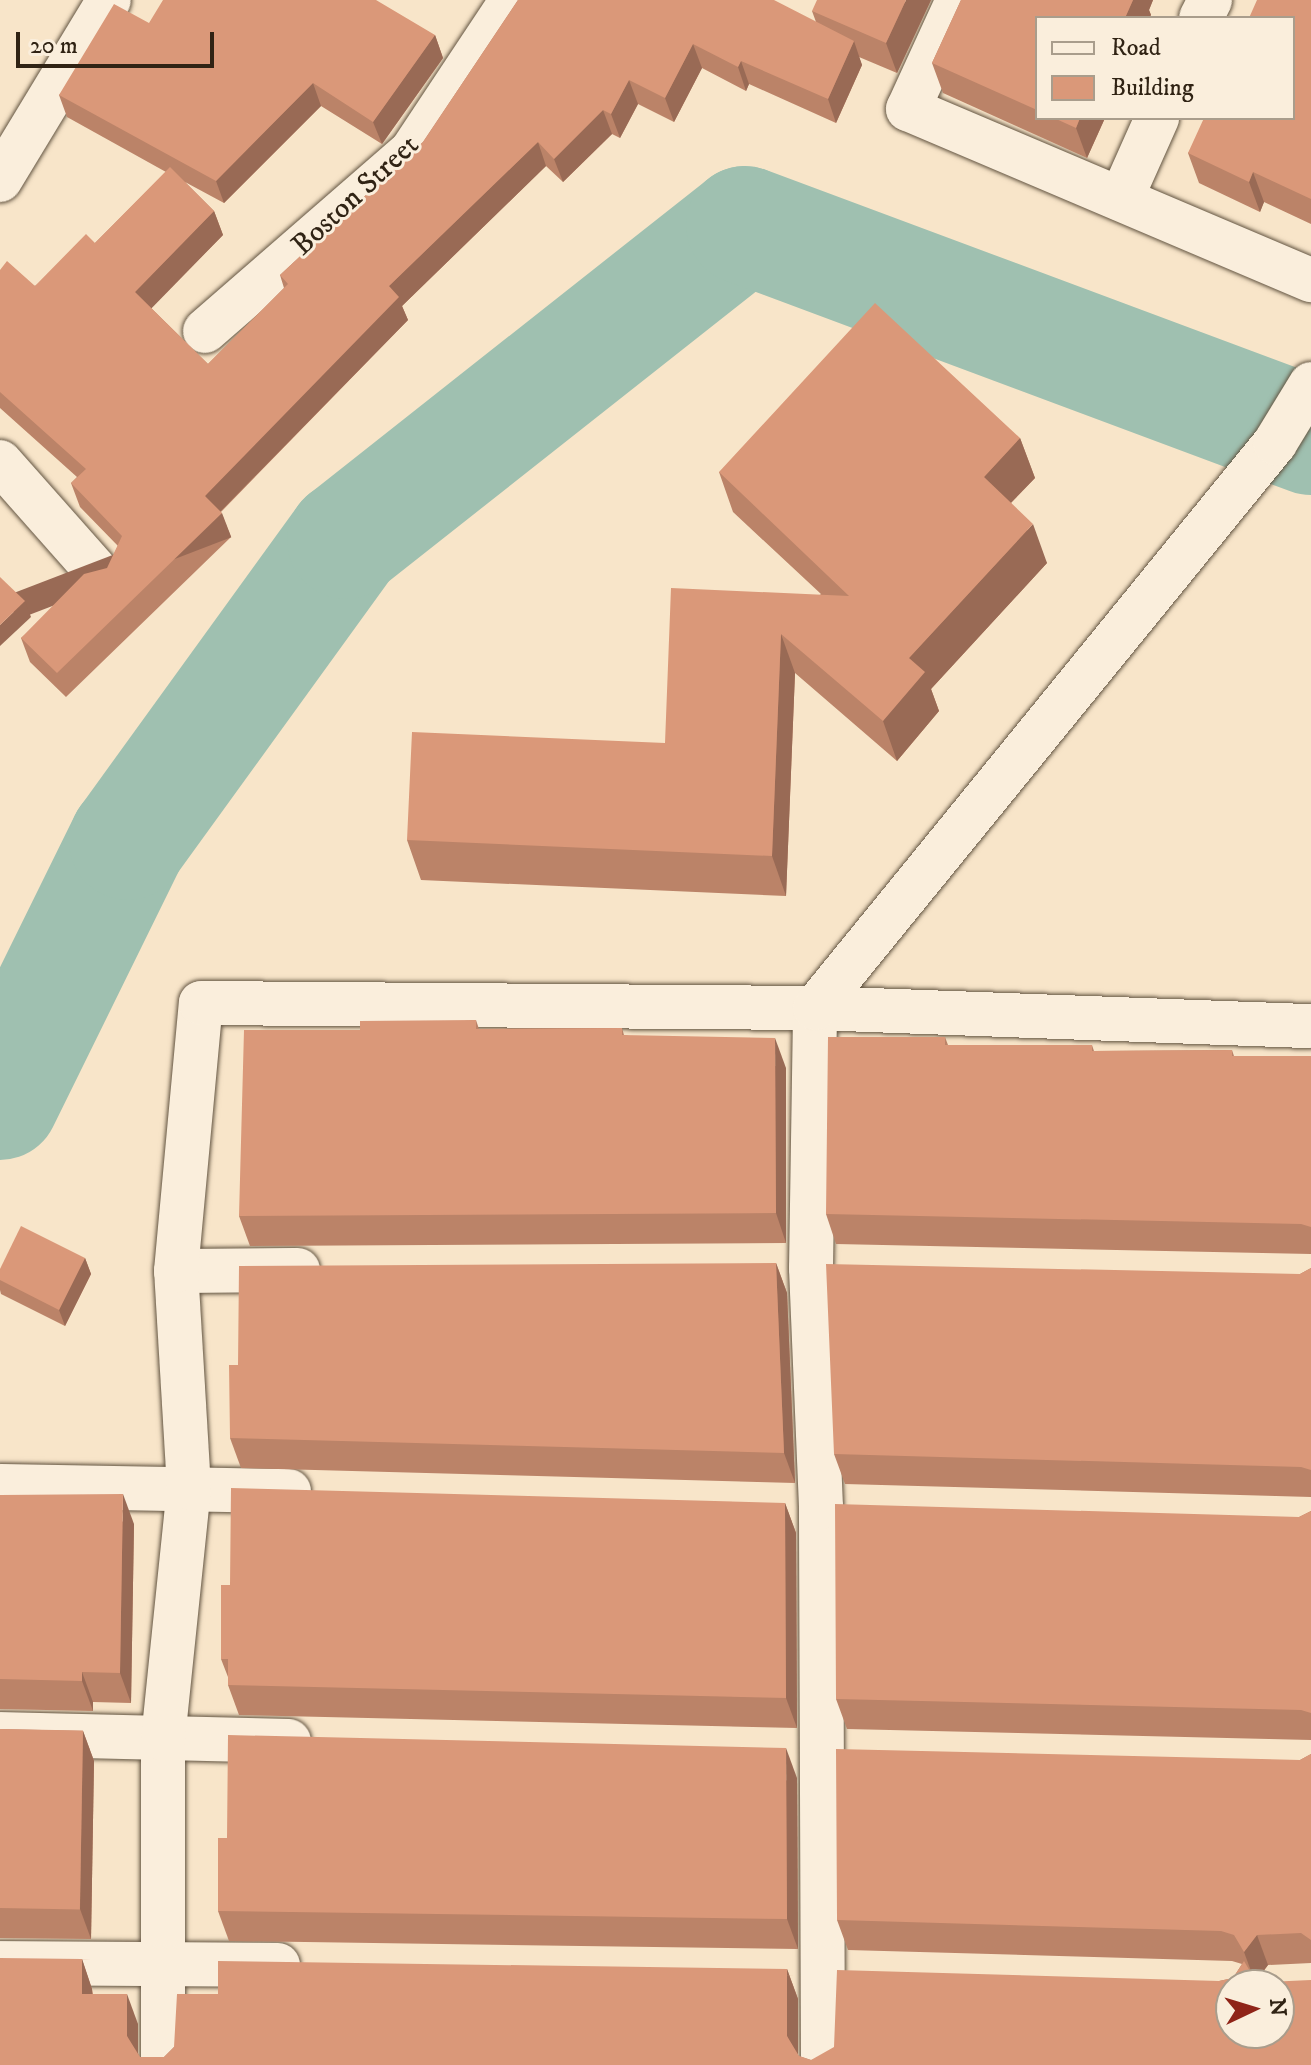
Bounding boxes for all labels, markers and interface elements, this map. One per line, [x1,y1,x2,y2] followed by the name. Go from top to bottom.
[20,16,218,66] scale bar
[1035,16,1295,120] legend
[30,31,78,61] text: 20 m
[1111,33,1161,63] text: Road
[1111,73,1194,103] text: Building
[285,128,427,264] street label: Boston Street
[1215,1969,1295,2049] north arrow
[1263,1997,1292,2017] text: N

